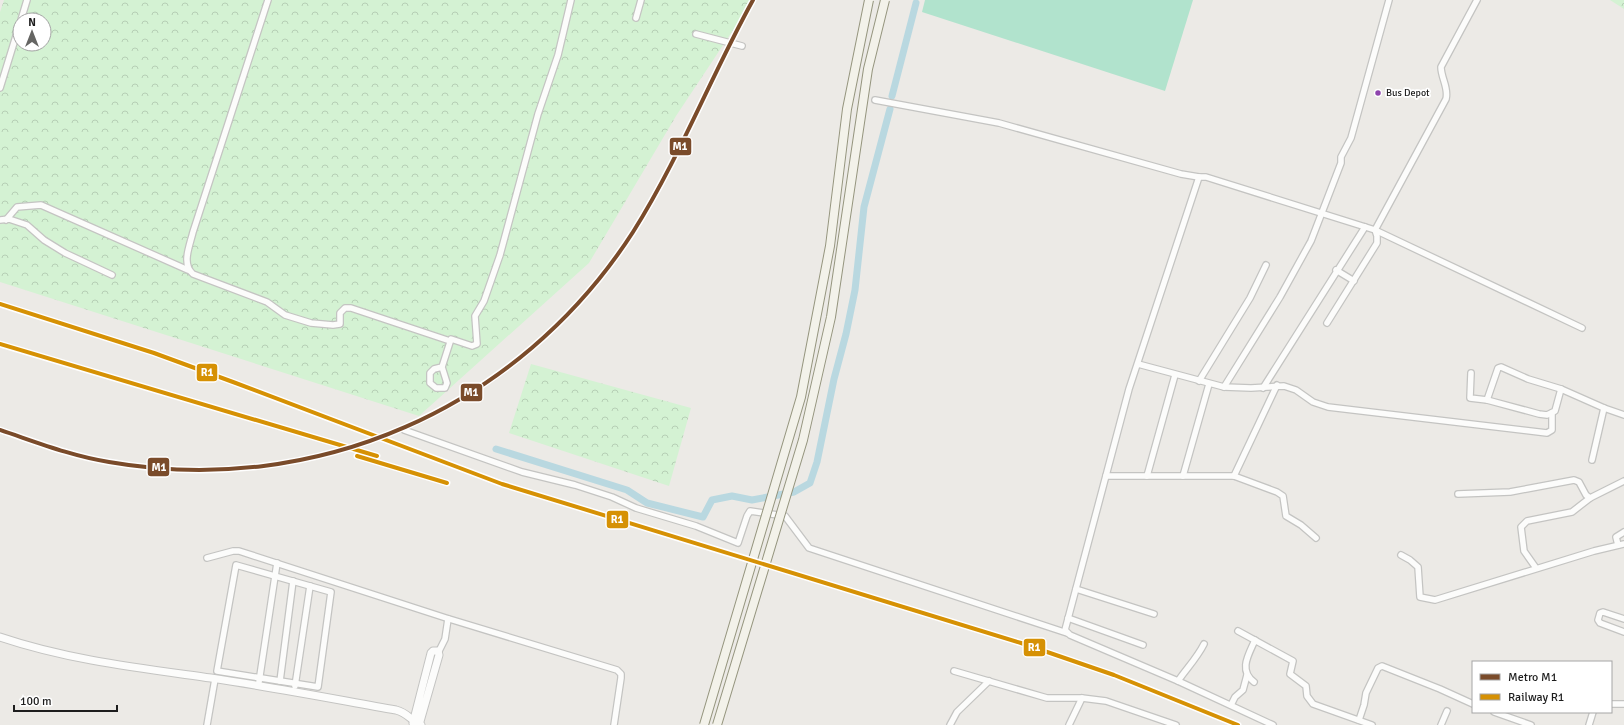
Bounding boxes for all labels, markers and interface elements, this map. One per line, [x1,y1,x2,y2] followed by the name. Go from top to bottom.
[12,12,52,52] north arrow
[28,16,36,29] text: N
[1386,87,1430,99] place label: Bus Depot
[1373,88,1383,98] marker: Bus Depot
[669,137,692,156] line badge: M1
[672,140,688,153] text: M1
[196,363,218,382] line badge: R1
[201,366,213,379] text: R1
[460,383,483,402] line badge: M1
[463,386,479,399] text: M1
[147,457,170,477] line badge: M1
[151,461,167,474] text: M1
[606,510,629,529] line badge: R1
[611,513,623,526] text: R1
[1023,638,1046,657] line badge: R1
[1028,641,1040,654] text: R1
[1472,661,1612,713] legend
[1508,670,1557,685] text: Metro M1
[14,687,117,713] scale bar
[1508,690,1564,705] text: Railway R1
[20,694,52,709] text: 100 m

